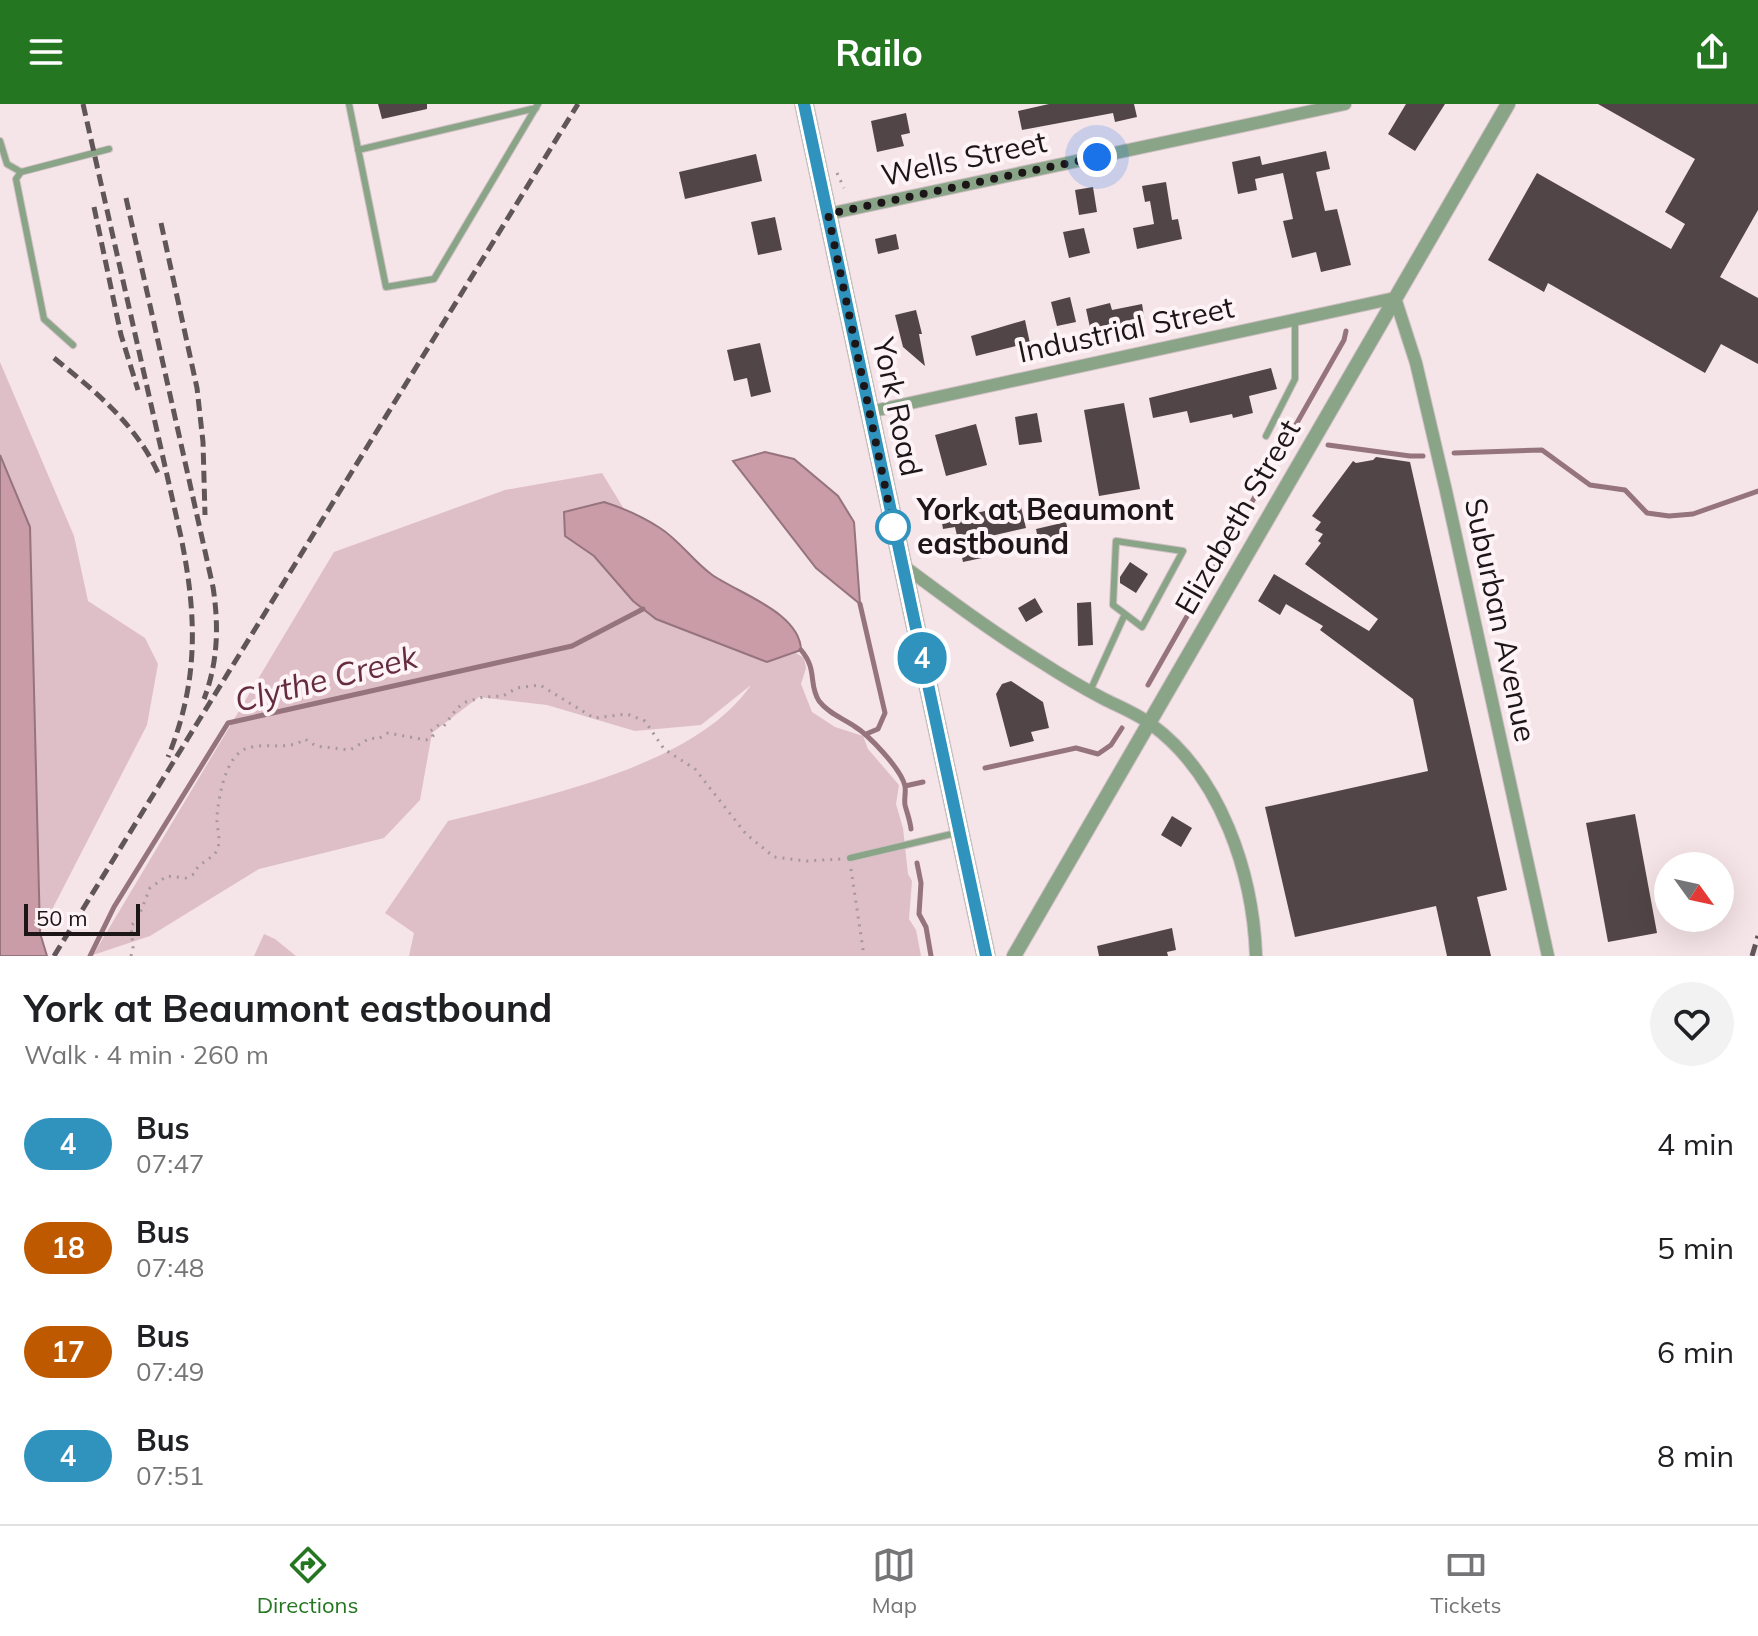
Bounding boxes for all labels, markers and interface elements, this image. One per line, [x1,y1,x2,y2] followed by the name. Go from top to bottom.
[24,30,68,74] icon: menu
[835,30,923,75] text: Railo
[1690,30,1734,74] icon: share
[878,122,1050,194] street label: Wells Street
[1077,137,1117,177] your location
[1014,288,1237,370] street label: Industrial Street
[865,333,931,480] street label: York Road
[1166,412,1308,621] street label: Elizabeth Street
[916,490,1174,562] place label: York at Beaumont eastbound
[1457,494,1545,745] street label: Suburban Avenue
[876,510,910,544] marker: York at Beaumont eastbound
[896,632,948,684] line badge: 4
[230,636,423,720] water label: Clythe Creek
[914,640,930,675] text: 4
[1654,852,1734,932] north arrow
[1654,852,1734,932] map controls
[24,900,140,936] scale bar
[36,904,87,932] text: 50 m
[1650,982,1734,1066] button: heart
[24,984,552,1032] text: York at Beaumont eastbound
[24,1038,269,1071] text: Walk · 4 min · 260 m
[136,1109,190,1147] text: Bus
[1657,1125,1734,1163] text: 4 min
[60,1126,76,1161] text: 4
[136,1147,204,1180] text: 07:47
[136,1213,190,1251] text: Bus
[1657,1229,1734,1267] text: 5 min
[51,1230,85,1265] text: 18
[136,1251,204,1284] text: 07:48
[136,1317,190,1355] text: Bus
[1657,1333,1734,1371] text: 6 min
[51,1334,85,1369] text: 17
[136,1355,204,1388] text: 07:49
[136,1421,190,1459] text: Bus
[1657,1437,1734,1475] text: 8 min
[60,1438,76,1473] text: 4
[136,1459,204,1492] text: 07:51
[257,1543,358,1619] tab: Directions
[872,1543,917,1619] tab: Map
[1430,1543,1501,1619] tab: Tickets

